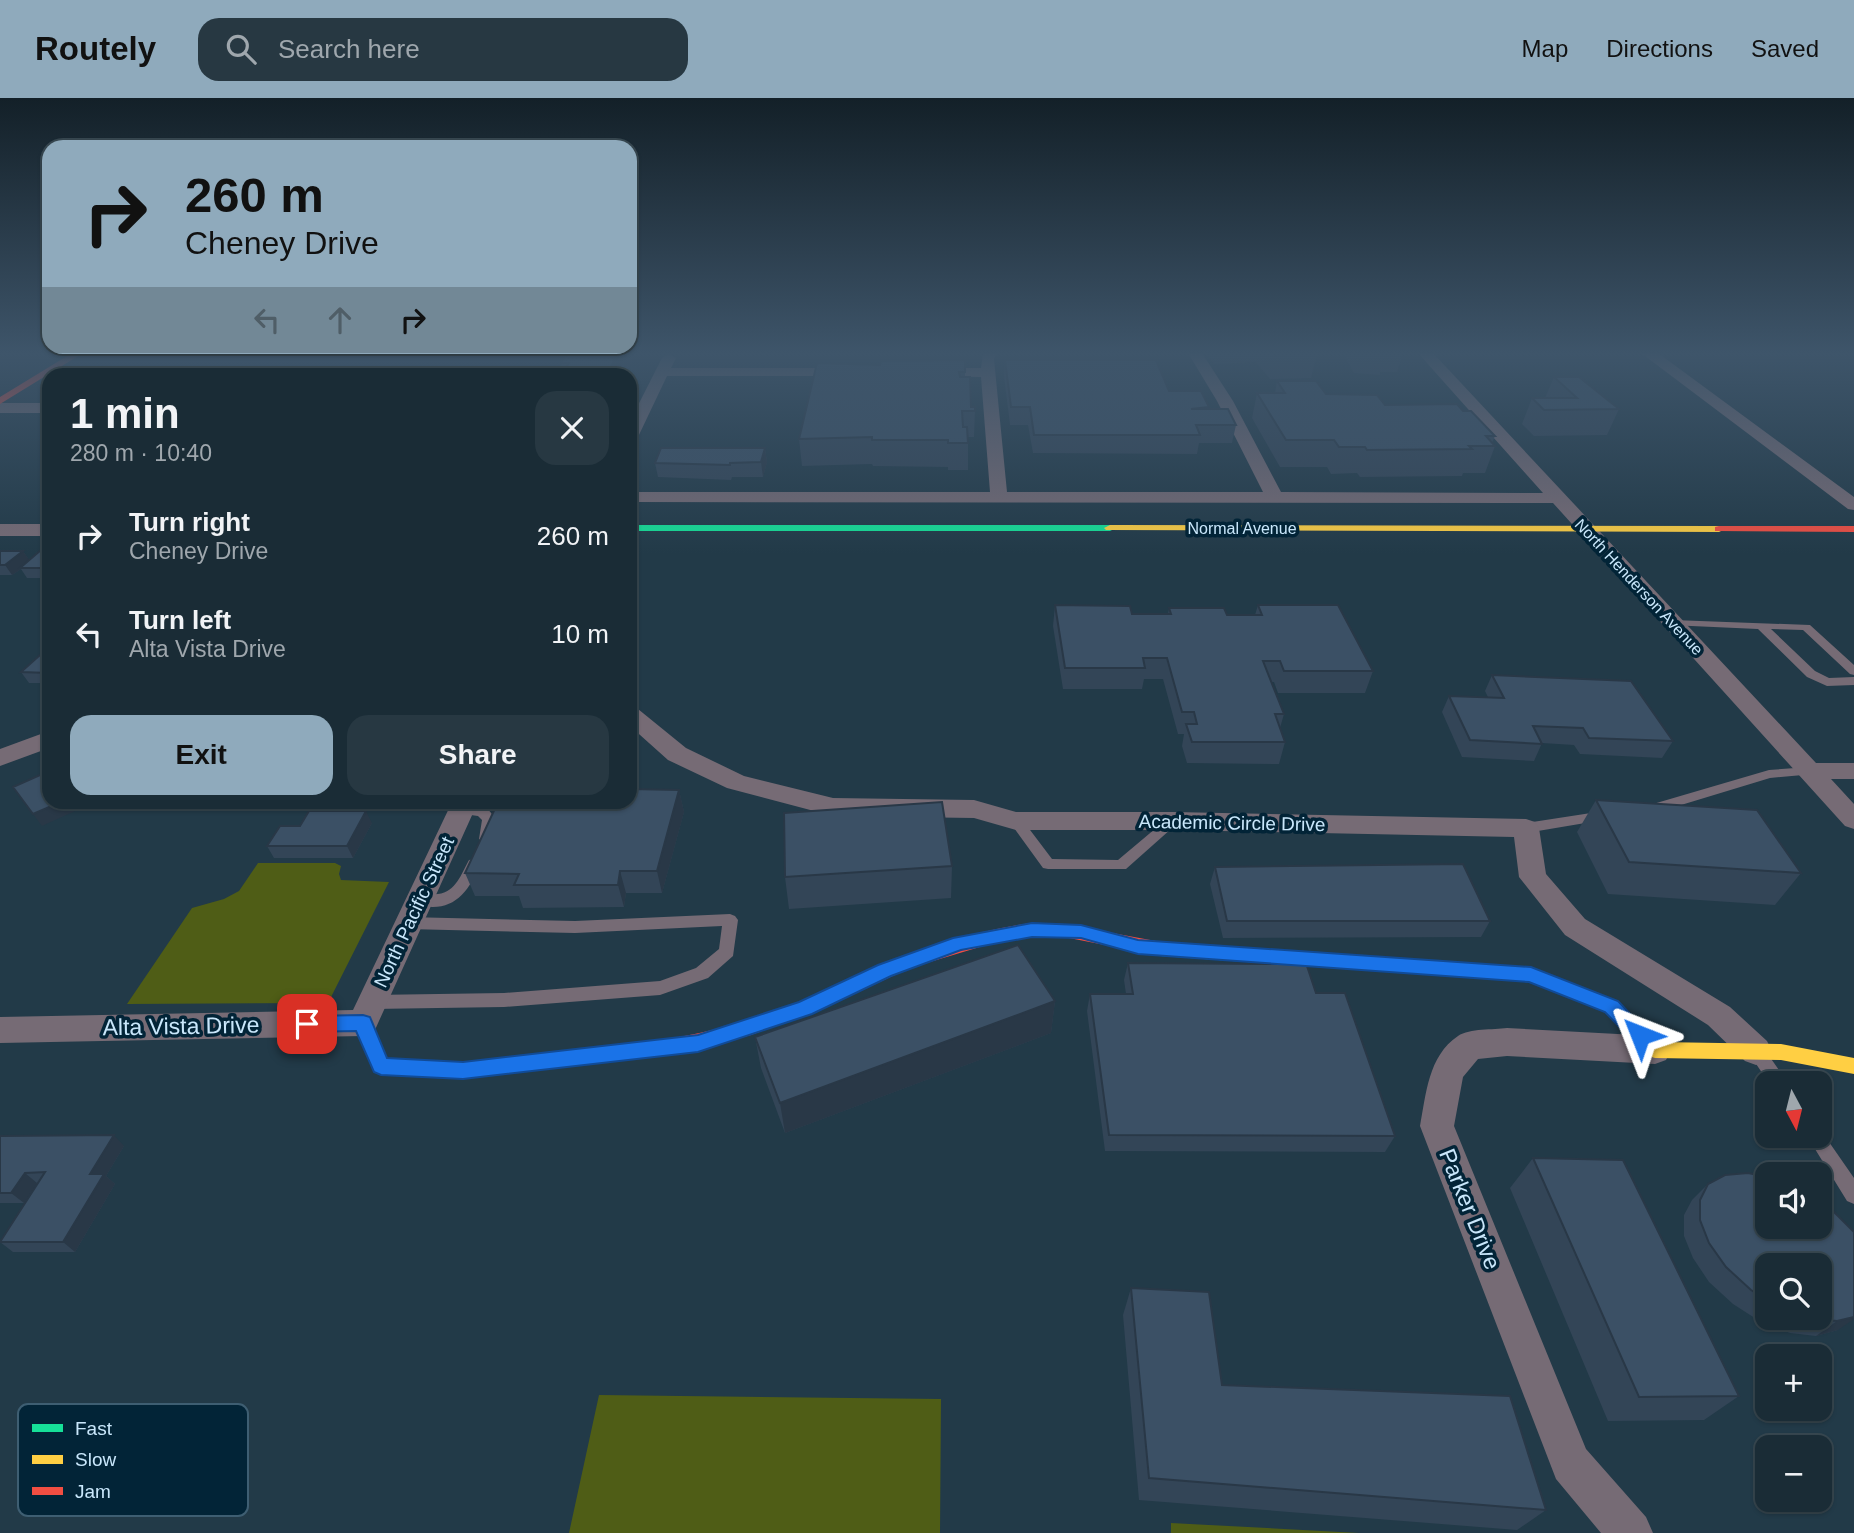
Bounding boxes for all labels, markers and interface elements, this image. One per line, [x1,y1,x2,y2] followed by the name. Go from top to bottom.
[198,18,688,81] search box
[35,30,156,67] text: Routely
[222,30,260,68] icon: search
[278,34,420,64] text: Search here
[1522,35,1568,62] text: Map
[1606,35,1713,62] text: Directions
[1751,35,1819,62] text: Saved
[70,168,161,259] icon: right
[185,168,324,222] text: 260 m
[185,225,379,261] text: Cheney Drive
[248,301,286,339] icon: left
[321,301,359,339] icon: ahead
[394,301,432,339] icon: right
[70,390,180,437] text: 1 min
[535,391,609,465] button: close
[70,440,212,466] text: 280 m · 10:40
[129,507,250,537] text: Turn right
[1572,516,1706,658] street label: North Henderson Avenue
[70,517,108,555] icon: right
[1187,520,1297,537] street label: Normal Avenue
[537,521,609,551] text: 260 m
[129,538,268,564] text: Cheney Drive
[129,605,231,635] text: Turn left
[70,615,108,653] icon: left
[551,619,609,649] text: 10 m
[129,636,286,662] text: Alta Vista Drive
[70,715,333,795] button: Exit
[347,715,609,795] button: Share
[1138,811,1326,835] street label: Academic Circle Drive
[370,833,458,991] street label: North Pacific Street
[277,994,337,1054] pin
[1603,998,1677,1072] position arrow
[288,1005,326,1043] icon: arrive
[102,1012,260,1040] street label: Alta Vista Drive
[1755,1071,1832,1148] north arrow
[1755,1071,1832,1512] map controls
[1434,1145,1506,1273] street label: Parker Drive
[1755,1162,1832,1239] button: sound
[1755,1253,1832,1330] button: search
[1755,1344,1832,1421] button: +
[18,1404,248,1516] legend
[75,1418,113,1439] text: Fast
[1755,1435,1832,1512] button: −
[75,1449,116,1470] text: Slow
[75,1481,111,1502] text: Jam

